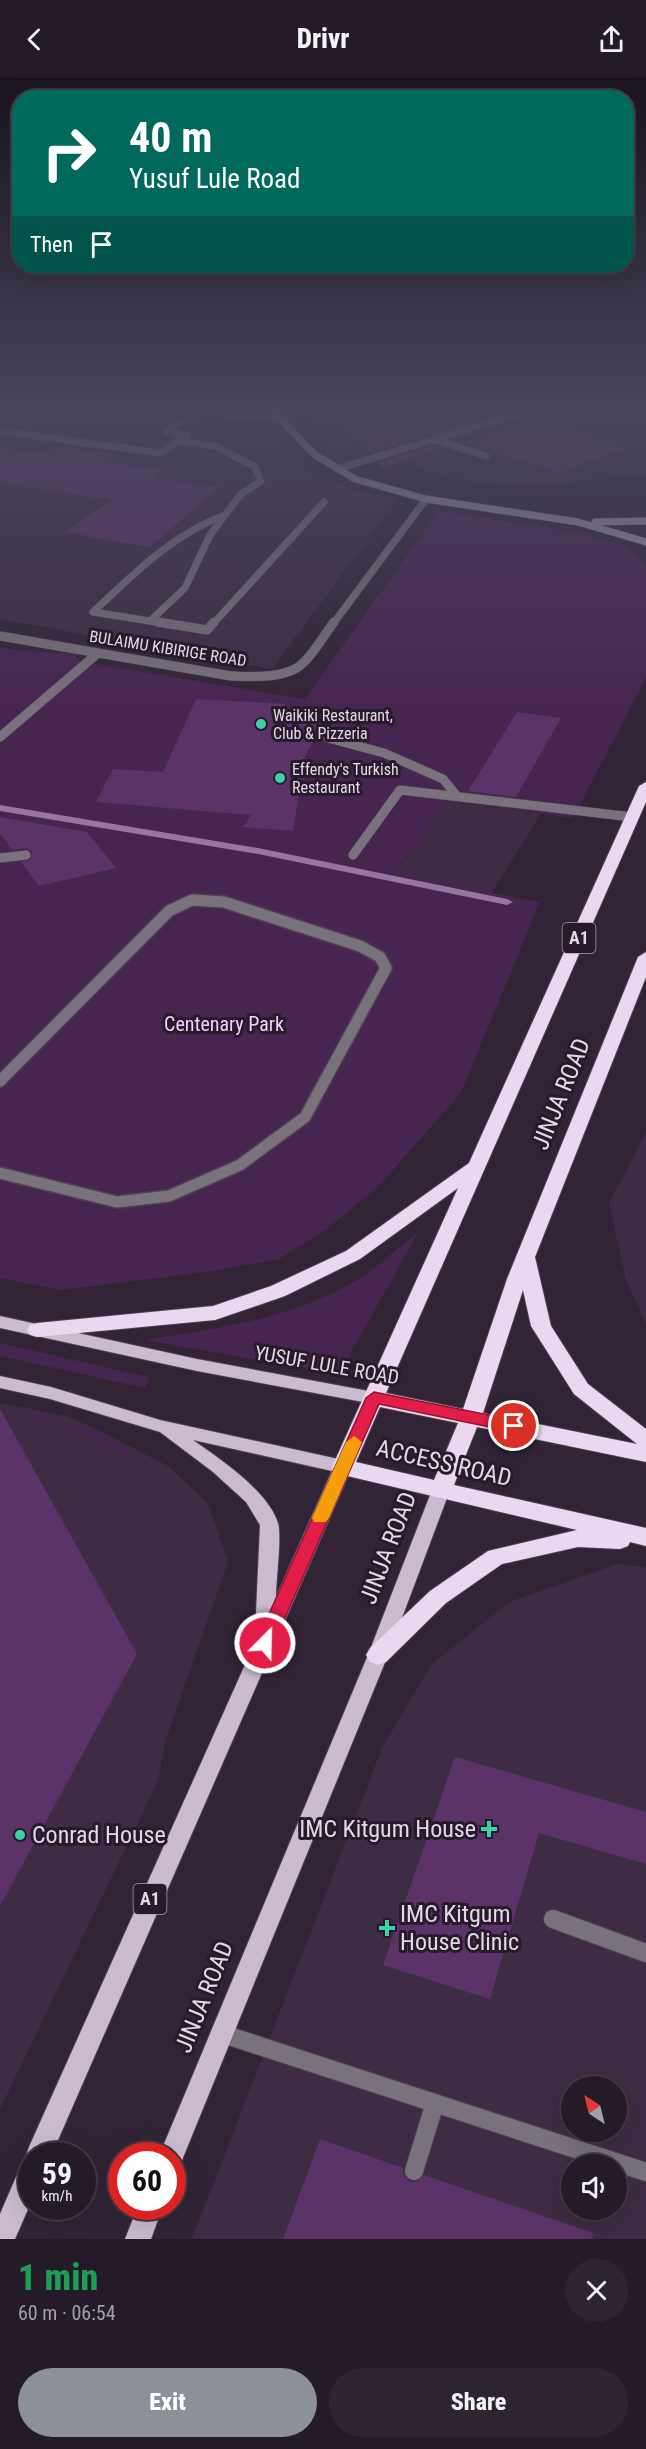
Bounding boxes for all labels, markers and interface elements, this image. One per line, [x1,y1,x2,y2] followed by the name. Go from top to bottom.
[18,23,51,56] icon: back
[297,23,349,55] text: Drivr
[595,23,628,56] icon: share
[129,113,212,162] text: 40 m
[30,114,108,192] icon: right
[129,163,300,195] text: Yusuf Lule Road
[85,228,118,261] icon: arrive
[30,232,73,257] text: Then
[88,627,248,670] street label: BULAIMU KIBIRIGE ROAD
[273,706,393,743] place label: Waikiki Restaurant, Club & Pizzeria
[254,717,268,731] marker: Waikiki Restaurant, Club & Pizzeria
[292,760,399,797] place label: Effendy's Turkish Restaurant
[273,771,287,785] marker: Effendy's Turkish Restaurant
[562,923,596,953] road number: A1
[164,1012,284,1036] park label: Centenary Park
[526,1034,596,1154] street label: JINJA ROAD
[253,1340,401,1390] street label: YUSUF LULE ROAD
[488,1400,539,1451] pin
[497,1409,530,1442] icon: arrive
[374,1434,514,1492] street label: ACCESS ROAD
[354,1488,422,1608] street label: JINJA ROAD
[233,1611,297,1675] position arrow
[299,1815,476,1843] place label: IMC Kitgum House
[480,1820,498,1838] marker: IMC Kitgum House
[32,1821,166,1849] place label: Conrad House
[13,1828,27,1842] marker: Conrad House
[134,1884,166,1914] road number: A1
[400,1900,519,1956] place label: IMC Kitgum House Clinic
[378,1919,396,1937] marker: IMC Kitgum House Clinic
[169,1937,239,2057] street label: JINJA ROAD
[561,2076,627,2142] north arrow
[561,2076,627,2220] map controls
[108,2142,186,2220] speed limit sign: 60
[561,2154,627,2220] button: sound
[42,2156,72,2191] text: 59
[42,2187,72,2205] text: km/h
[18,2257,98,2299] text: 1 min
[565,2259,628,2322] button: close
[18,2301,116,2325] text: 60 m · 06:54
[18,2368,317,2437] button: Exit
[329,2368,628,2437] button: Share

